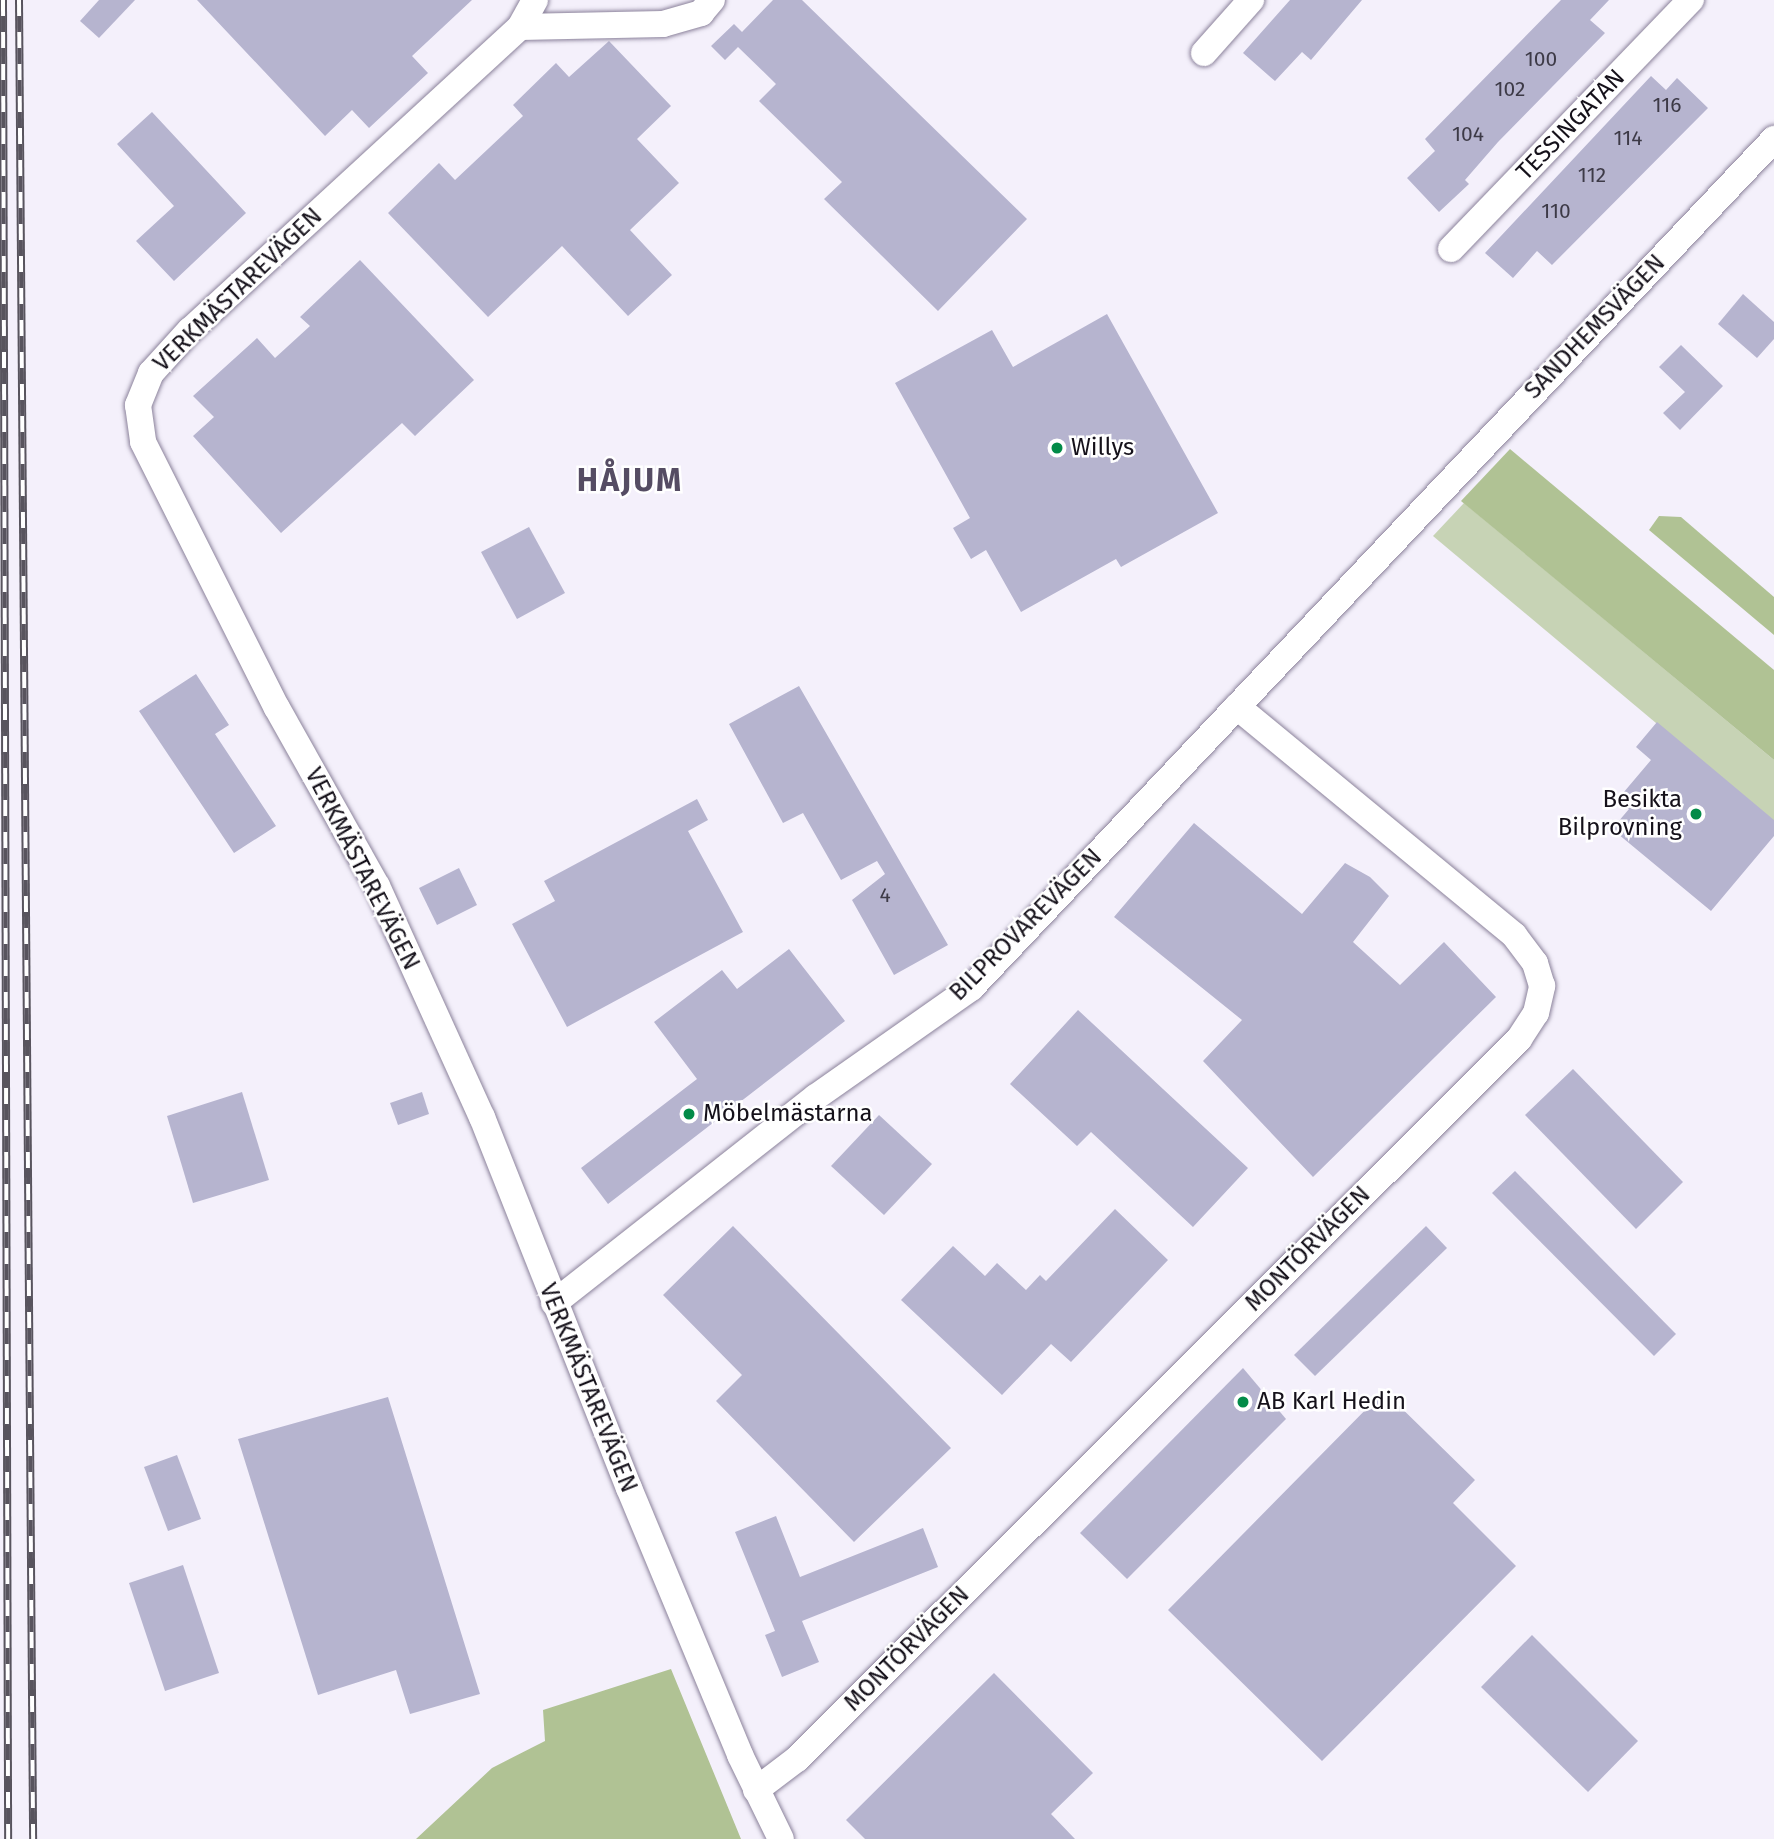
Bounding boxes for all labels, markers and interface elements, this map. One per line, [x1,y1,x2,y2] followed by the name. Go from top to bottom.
[1525,46,1557,72] house number: 100
[1511,63,1631,187] street label: TESSINGATAN
[1495,76,1525,102] house number: 102
[1652,92,1682,118] house number: 116
[1452,121,1484,147] house number: 104
[1613,125,1643,151] house number: 114
[1578,162,1606,188] house number: 112
[1541,198,1571,224] house number: 110
[148,202,328,378] street label: VERKMÄSTAREVÄGEN
[1519,249,1671,405] street label: SANDHEMSVÄGEN
[1071,434,1134,462] place label: Willys
[1049,440,1065,456] marker: Willys
[577,461,683,499] district label: HÅJUM
[299,763,425,975] street label: VERKMÄSTAREVÄGEN
[1558,786,1682,842] place label: Besikta Bilprovning
[1688,806,1704,822] marker: Besikta Bilprovning
[944,843,1108,1007] street label: BILPROVAREVÄGEN
[879,882,891,908] house number: 4
[703,1100,873,1128] place label: Möbelmästarna
[681,1106,697,1122] marker: Möbelmästarna
[1240,1181,1376,1317] street label: MONTÖRVÄGEN
[533,1279,643,1497] street label: VERKMÄSTAREVÄGEN
[1257,1388,1406,1416] place label: AB Karl Hedin
[1235,1394,1251,1410] marker: AB Karl Hedin
[839,1581,975,1717] street label: MONTÖRVÄGEN

